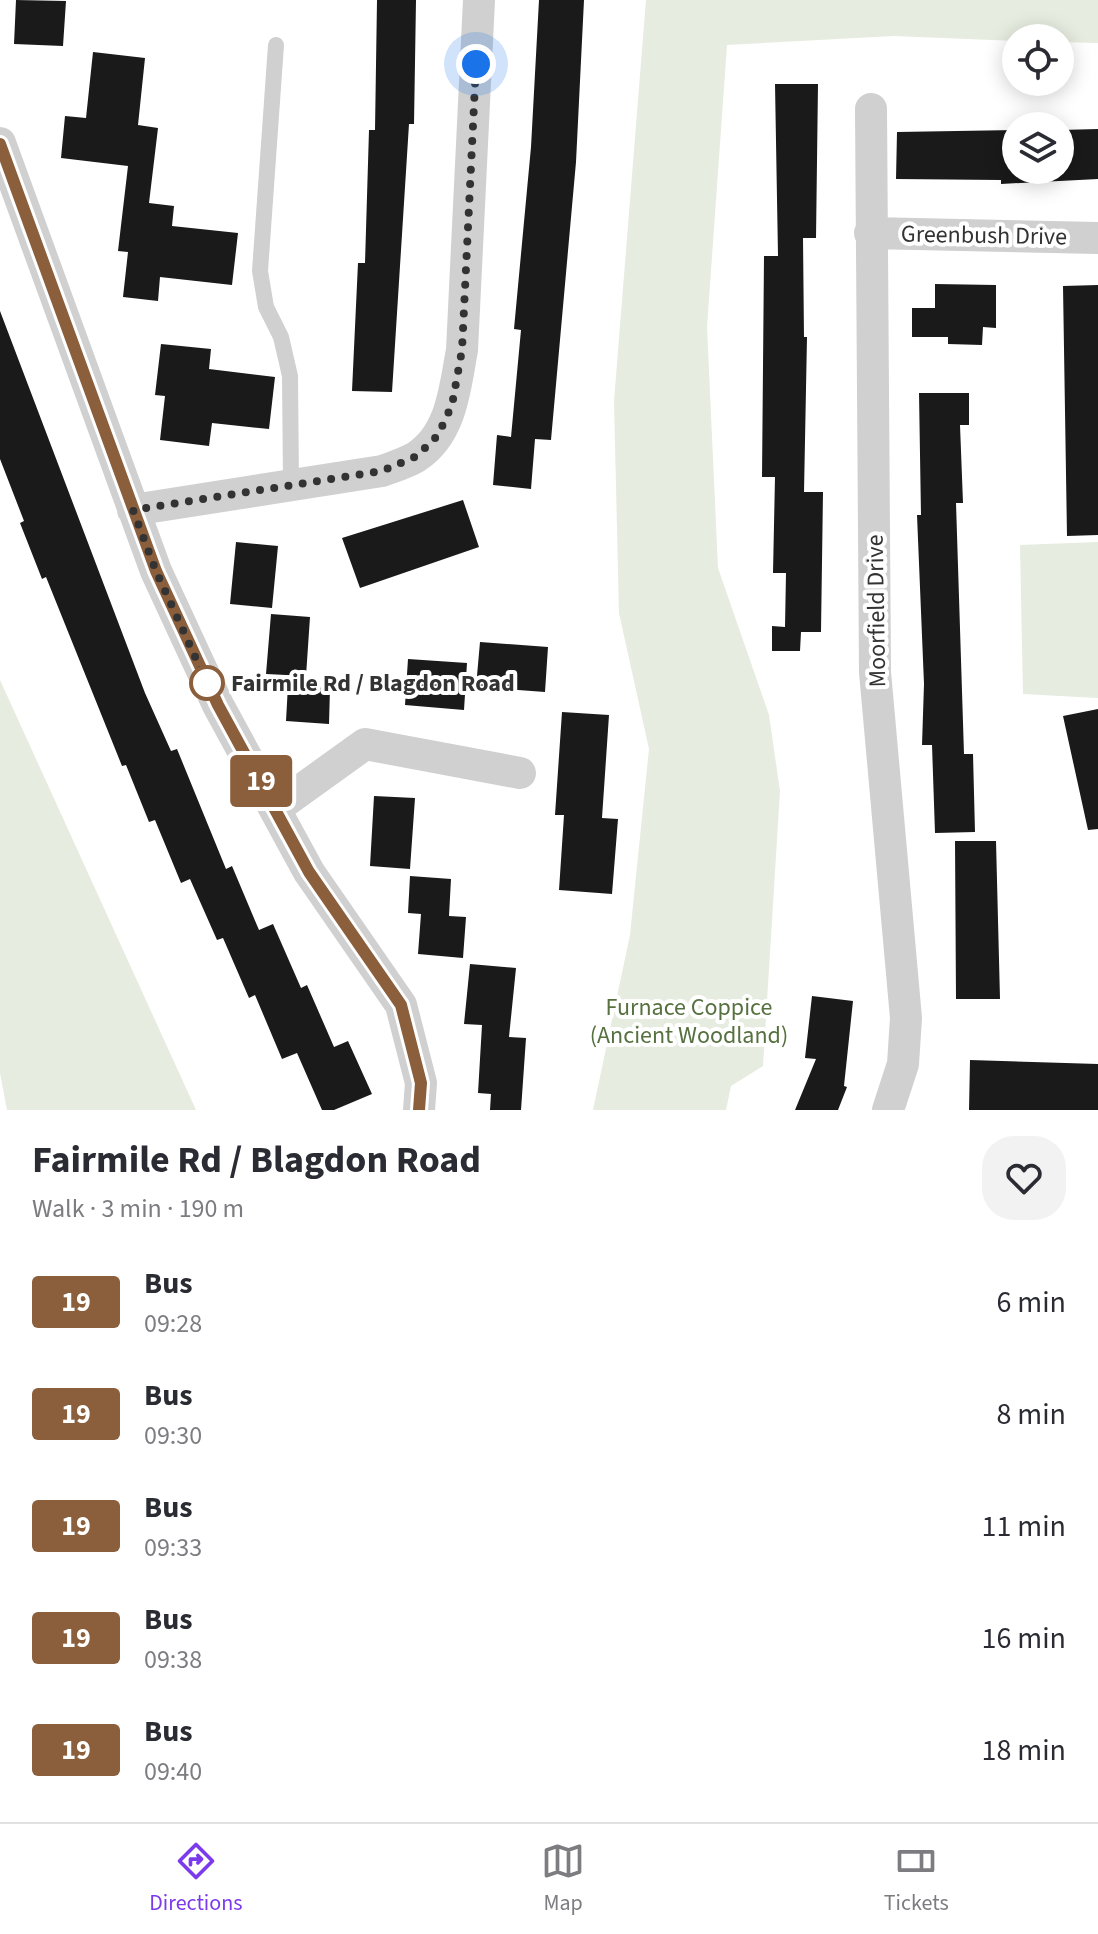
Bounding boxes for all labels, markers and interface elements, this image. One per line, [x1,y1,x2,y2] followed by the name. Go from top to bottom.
[1002,24,1074,184] map controls
[1002,24,1074,96] button: locate
[456,44,496,84] your location
[1002,112,1074,184] button: layers
[901,217,1067,254] street label: Greenbush Drive
[858,534,895,688] street label: Moorfield Drive
[190,666,224,700] marker: Fairmile Rd / Blagdon Road
[231,666,515,701] place label: Fairmile Rd / Blagdon Road
[225,755,297,807] line badge: 19
[246,761,276,801] text: 19
[590,990,788,1053] park label: Furnace Coppice (Ancient Woodland)
[32,1133,481,1187] text: Fairmile Rd / Blagdon Road
[982,1136,1066,1220] button: heart
[32,1190,244,1227] text: Walk · 3 min · 190 m
[144,1262,192,1305] text: Bus
[996,1281,1066,1324] text: 6 min
[61,1282,91,1322] text: 19
[144,1305,202,1342] text: 09:28
[144,1374,192,1417] text: Bus
[996,1393,1066,1436] text: 8 min
[61,1394,91,1434] text: 19
[144,1417,202,1454] text: 09:30
[144,1486,192,1529] text: Bus
[982,1505,1066,1548] text: 11 min
[61,1506,91,1546] text: 19
[144,1529,202,1566] text: 09:33
[144,1598,192,1641] text: Bus
[982,1617,1066,1660] text: 16 min
[61,1618,91,1658] text: 19
[144,1641,202,1678] text: 09:38
[144,1710,192,1753] text: Bus
[982,1729,1066,1772] text: 18 min
[61,1730,91,1770] text: 19
[144,1753,202,1790] text: 09:40
[149,1839,242,1919] tab: Directions
[541,1839,585,1919] tab: Map
[884,1839,949,1919] tab: Tickets

